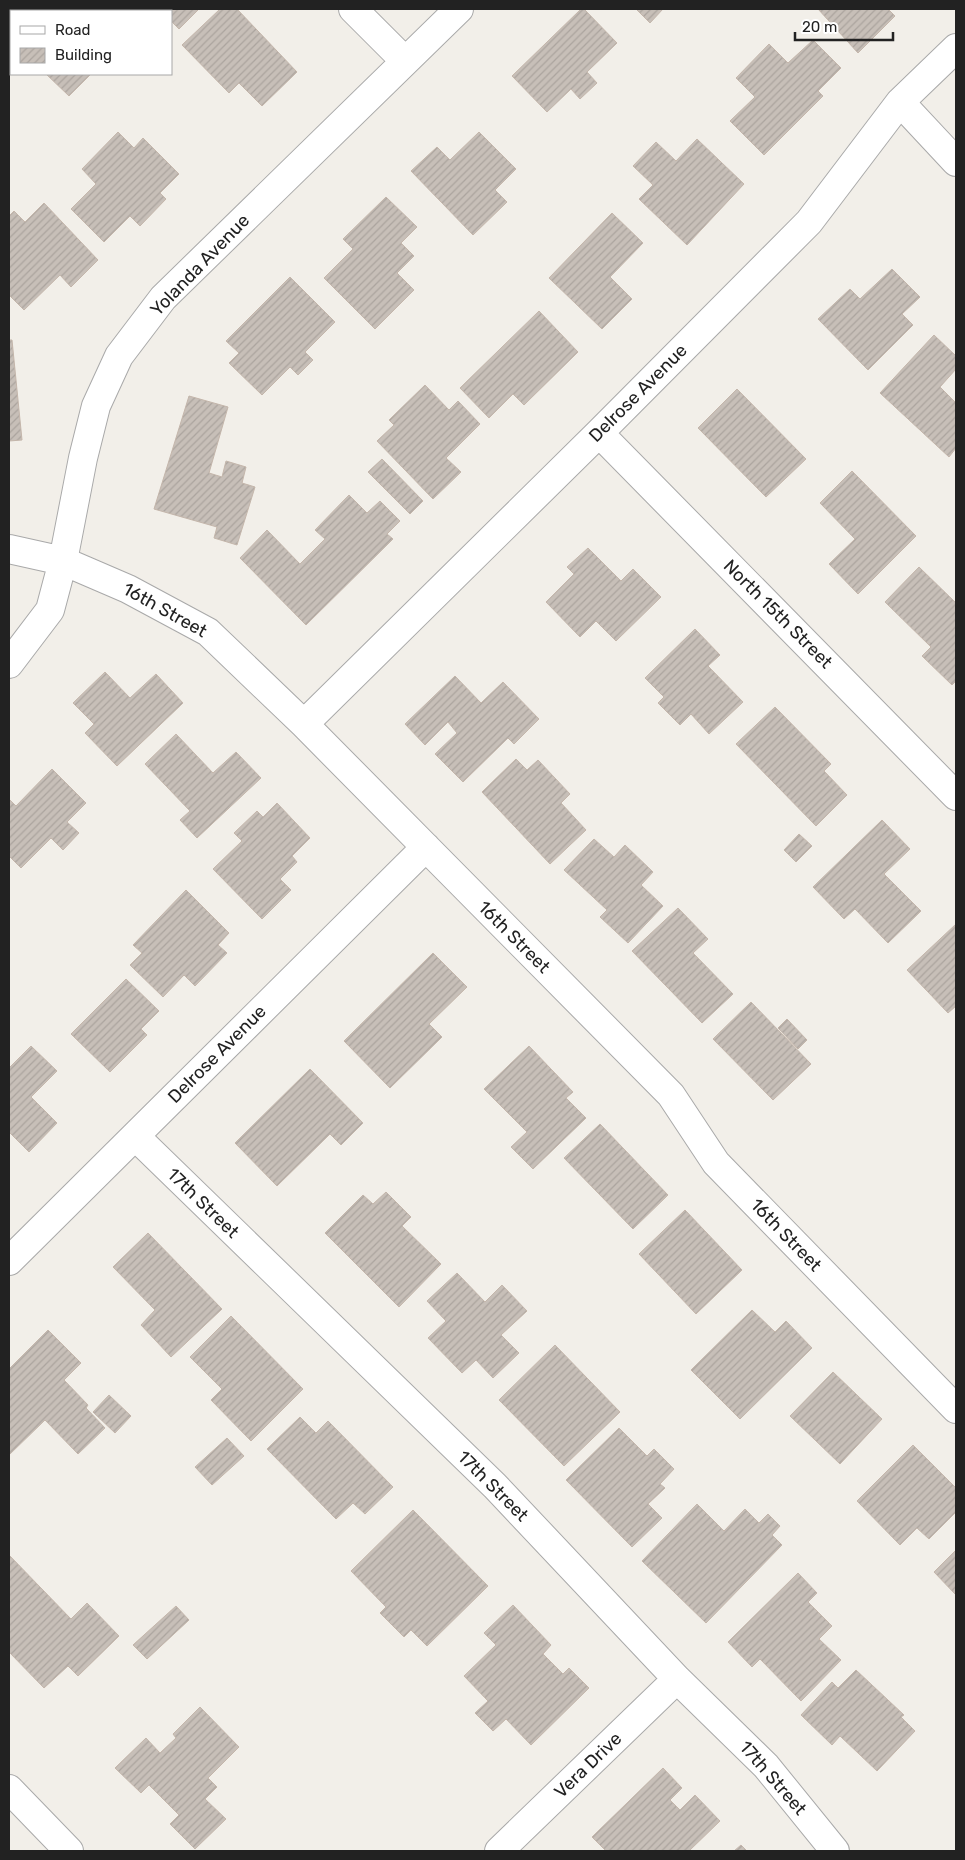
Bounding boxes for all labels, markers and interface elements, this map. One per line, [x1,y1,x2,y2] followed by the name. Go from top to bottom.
[10,10,172,75] legend
[795,10,892,42] scale bar
[802,18,837,36] text: 20 m
[55,21,91,39] text: Road
[55,46,112,64] text: Building
[146,209,254,321] street label: Yolanda Avenue
[584,339,692,447] street label: Delrose Avenue
[719,555,837,673] street label: North 15th Street
[119,578,211,642] street label: 16th Street
[473,896,555,978] street label: 16th Street
[163,1000,271,1108] street label: Delrose Avenue
[162,1163,244,1243] street label: 17th Street
[746,1194,826,1276] street label: 16th Street
[453,1446,533,1526] street label: 17th Street
[550,1727,626,1803] street label: Vera Drive
[735,1736,811,1820] street label: 17th Street

